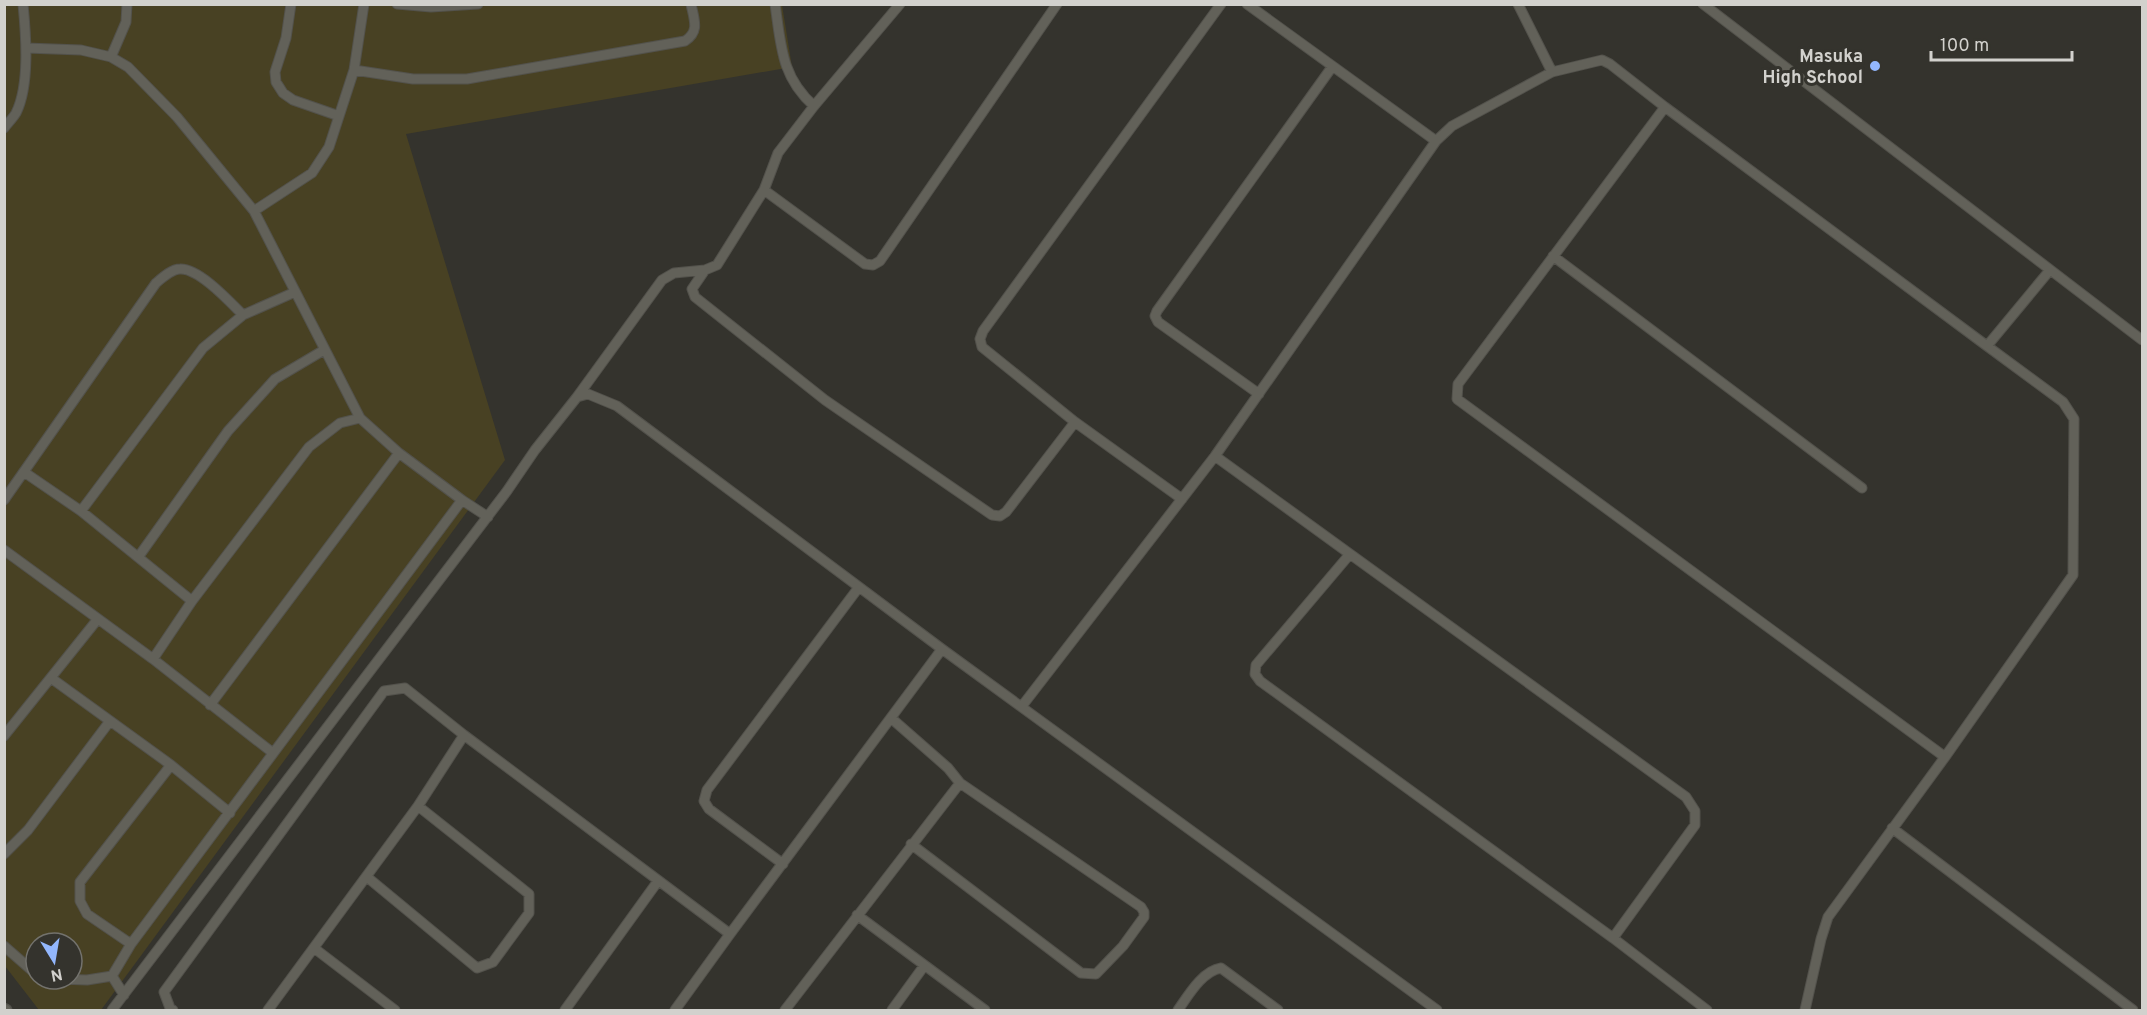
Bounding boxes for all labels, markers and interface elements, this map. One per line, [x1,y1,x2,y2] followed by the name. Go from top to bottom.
[1931,24,2072,62] scale bar
[1940,35,1989,58] text: 100 m
[1762,46,1863,90] place label: Masuka High School
[1868,59,1882,73] marker: Masuka High School
[24,931,84,991] north arrow
[49,963,64,985] text: N

